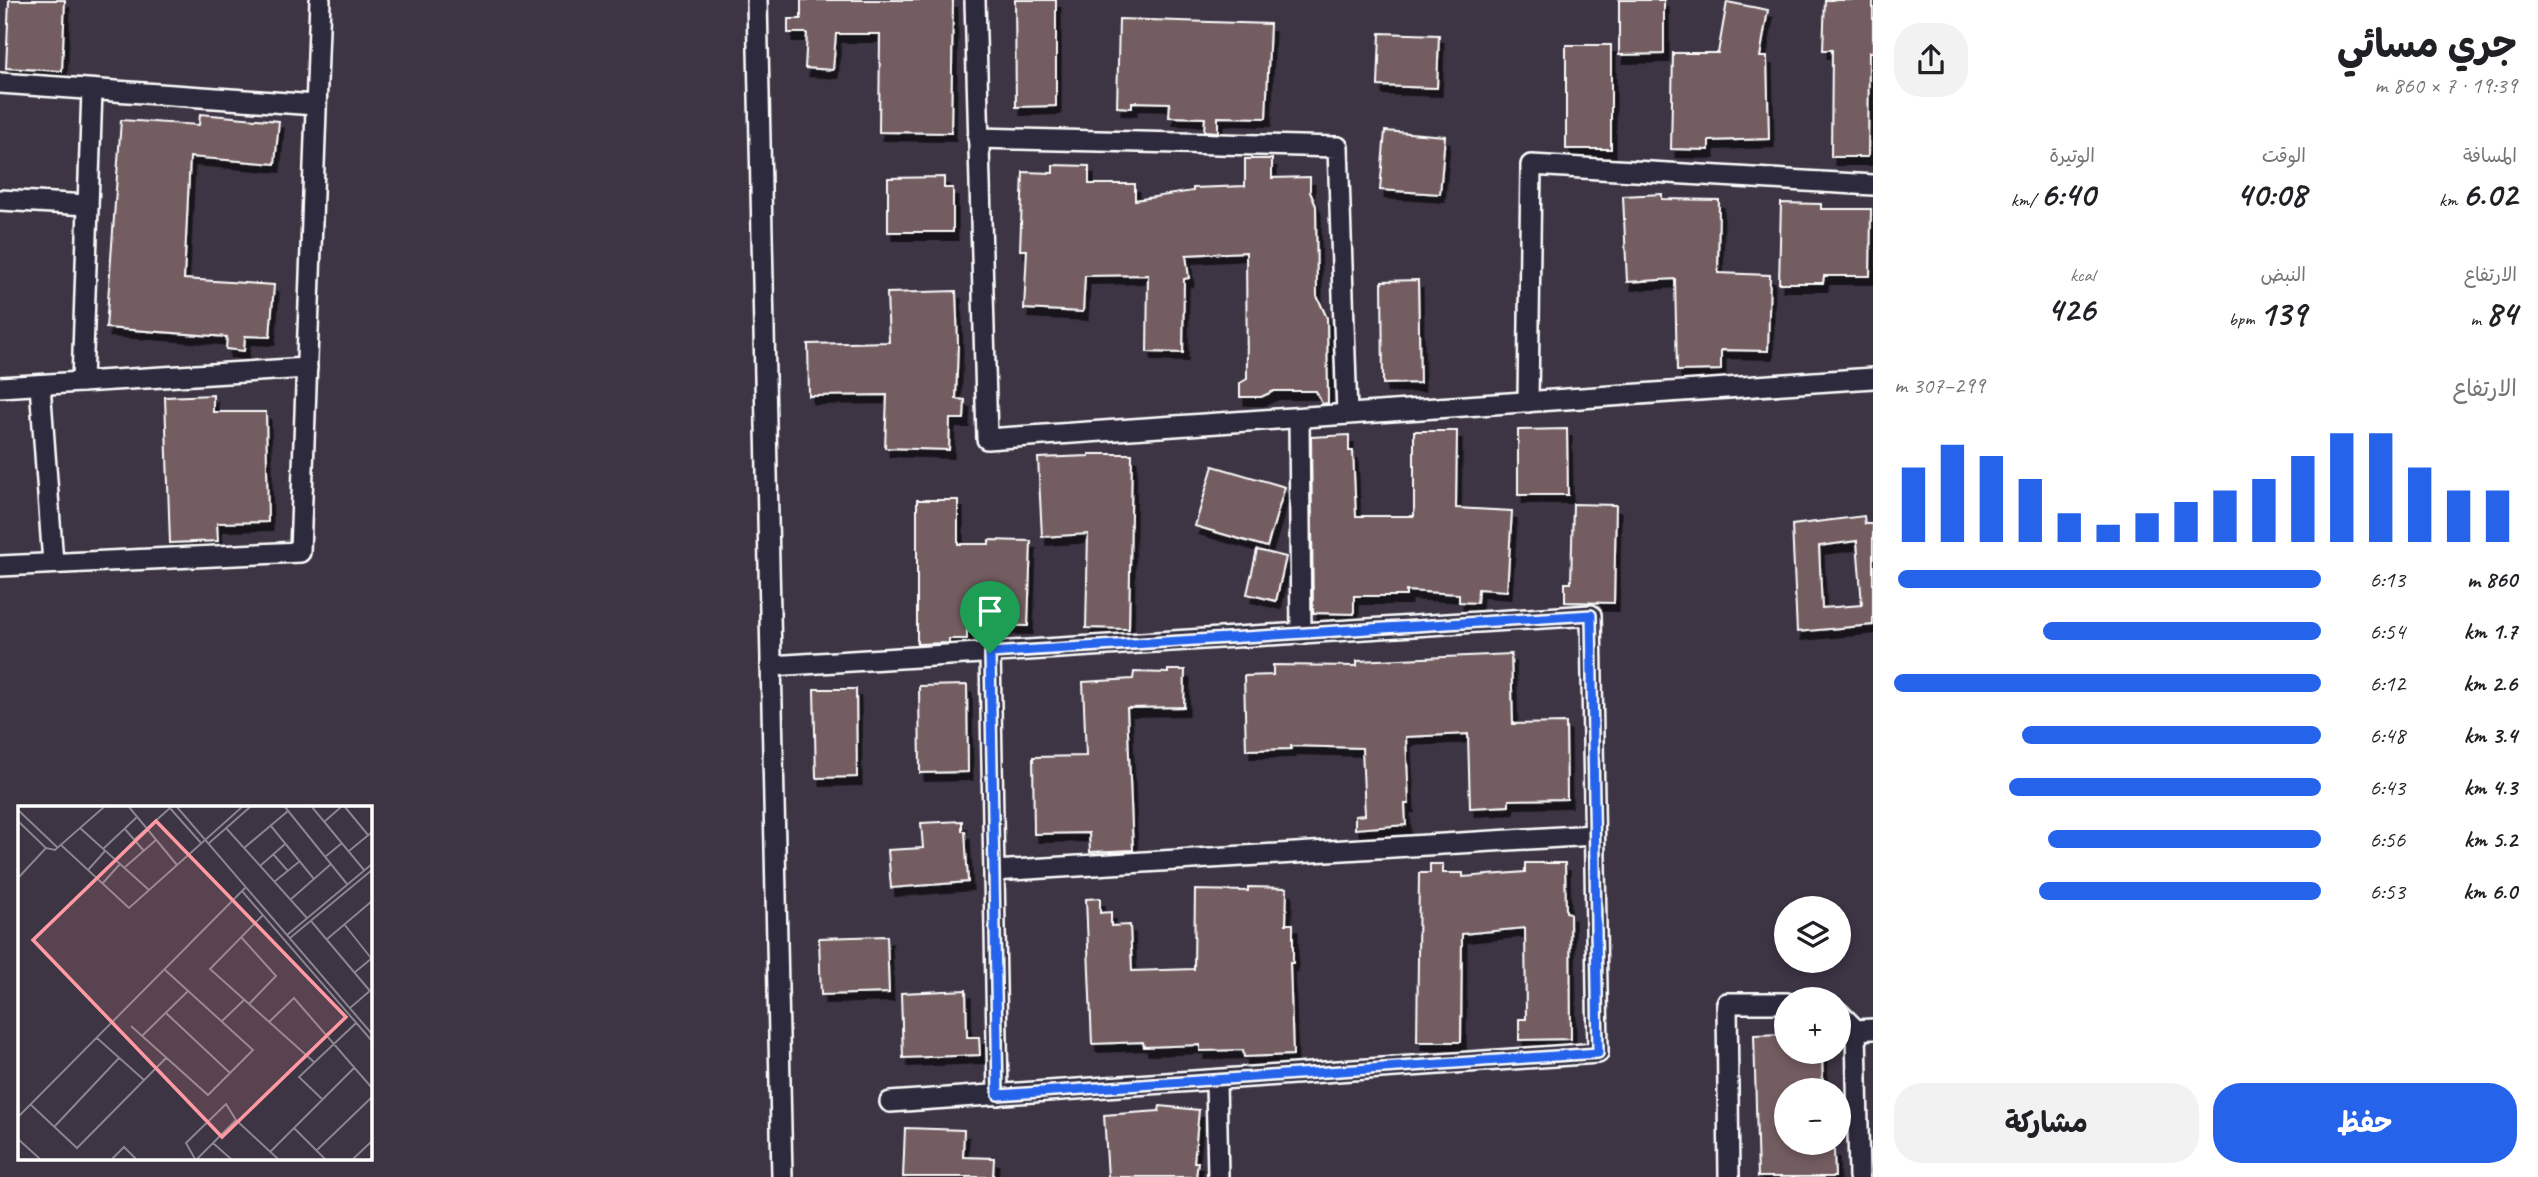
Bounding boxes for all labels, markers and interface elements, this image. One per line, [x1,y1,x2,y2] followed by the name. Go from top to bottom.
[2337,21,2517,68] text: جري مسائي
[1894,23,1968,97] button: share
[2374,71,2517,100] text: 19:39 · 7 × 860 m
[2049,144,2095,168] text: الوتيرة
[2262,144,2306,168] text: الوقت
[2463,144,2517,168] text: المسافة
[2040,172,2095,217] text: 6:40
[2236,172,2306,217] text: 40:08
[2462,172,2517,217] text: 6.02
[2011,188,2040,212] text: /km
[2439,188,2462,212] text: km
[2070,263,2095,287] text: kcal
[2261,263,2306,287] text: النبض
[2464,263,2517,287] text: الارتفاع
[2047,287,2095,332] text: 426
[2259,291,2306,336] text: 139
[2485,291,2517,336] text: 84
[2228,307,2259,331] text: bpm
[2470,307,2485,331] text: m
[1894,371,1985,400] text: 299–307 m
[2453,374,2517,403] text: الارتفاع
[2369,565,2405,594] text: 6:13
[2467,565,2517,594] text: 860 m
[960,581,1020,653] pin
[971,592,1009,630] icon: arrive
[2369,617,2405,646] text: 6:54
[2464,617,2517,646] text: 1.7 km
[2369,669,2405,698] text: 6:12
[2463,669,2517,698] text: 2.6 km
[2369,721,2405,750] text: 6:48
[2463,721,2517,750] text: 3.4 km
[2369,773,2405,802] text: 6:43
[2463,773,2517,802] text: 4.3 km
[18,806,371,1160] inset map
[2369,825,2405,854] text: 6:56
[2464,825,2517,854] text: 5.2 km
[2369,877,2405,906] text: 6:53
[2463,877,2517,906] text: 6.0 km
[1774,896,1851,1155] map controls
[1774,896,1851,973] button: layers
[1774,987,1851,1064] button: +
[1774,1078,1851,1155] button: −
[1894,1083,2199,1163] button: مشاركة
[2213,1083,2517,1163] button: حفظ

